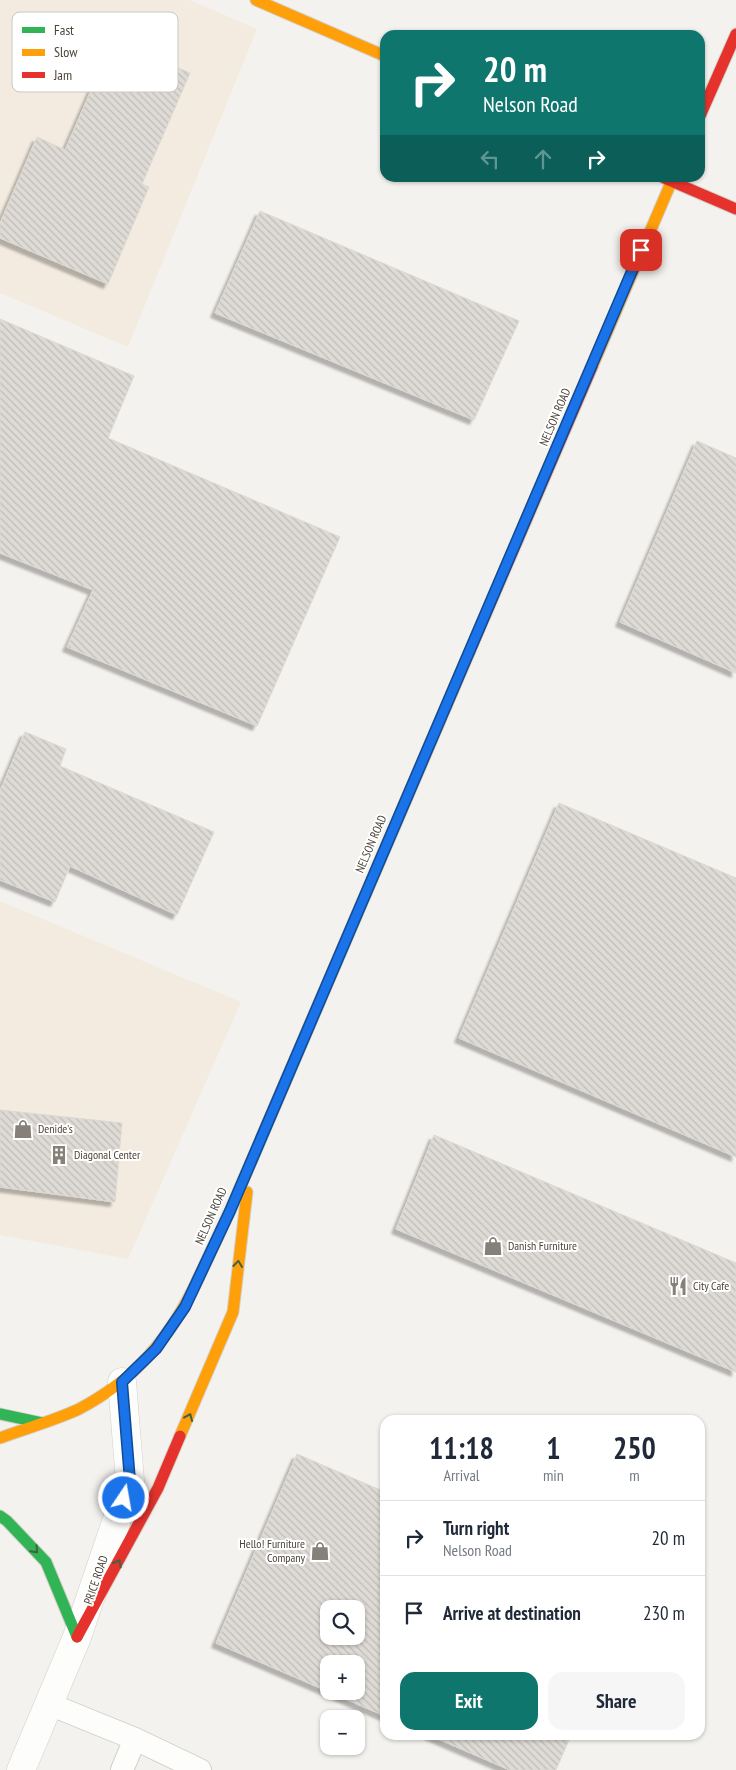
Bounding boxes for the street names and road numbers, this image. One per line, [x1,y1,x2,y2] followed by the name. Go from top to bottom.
[536,386,573,448] street label: NELSON ROAD
[352,813,389,875] street label: NELSON ROAD
[191,1185,230,1247] street label: NELSON ROAD
[80,1553,111,1606] street label: PRICE ROAD

